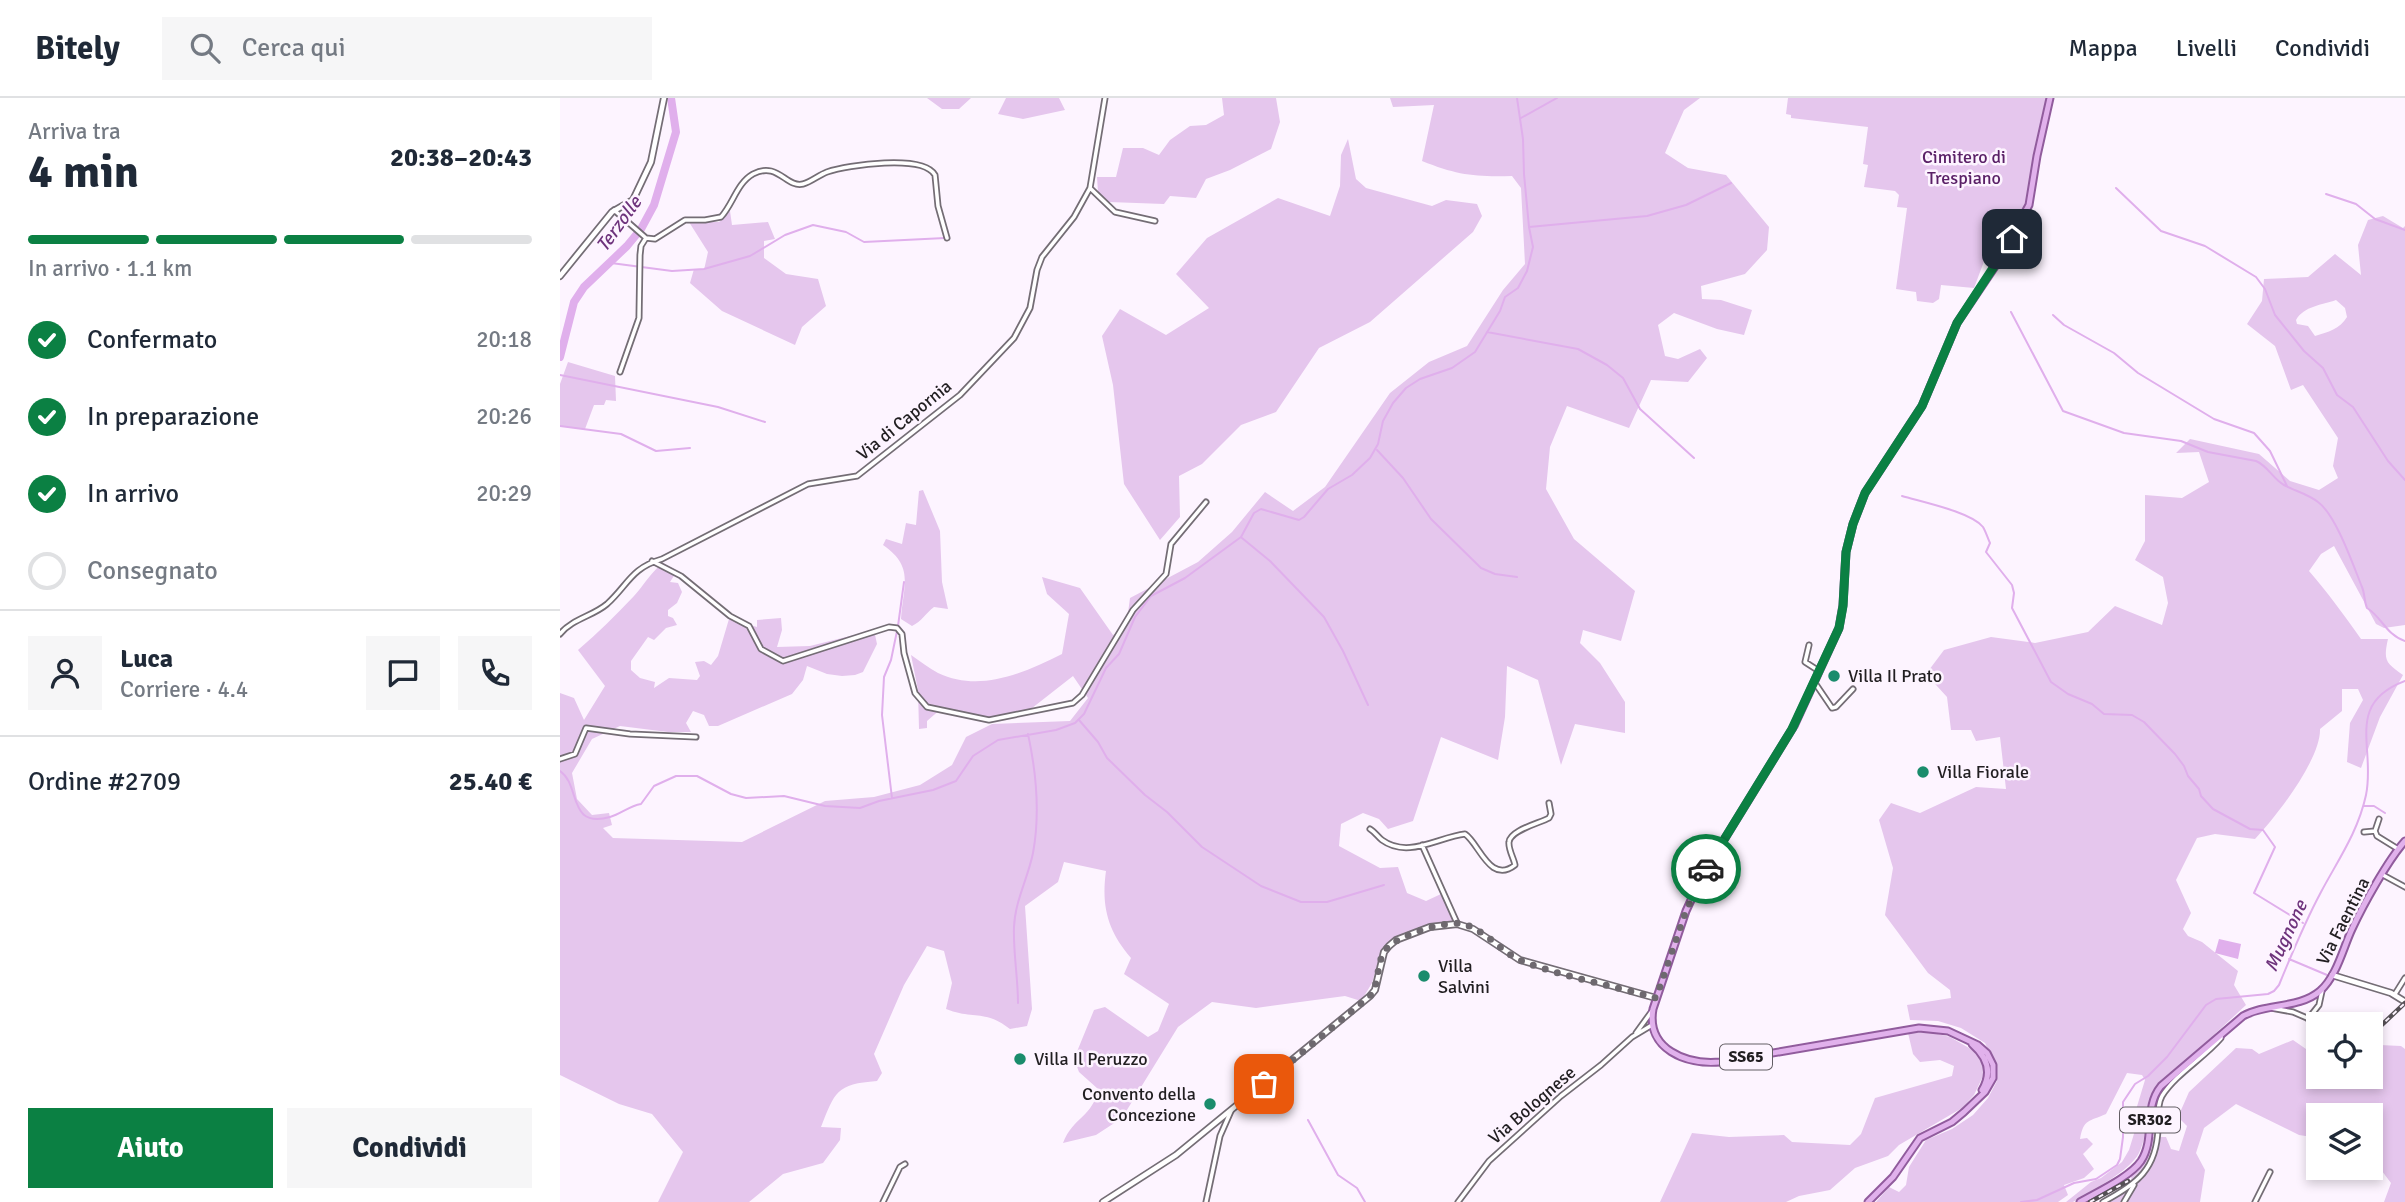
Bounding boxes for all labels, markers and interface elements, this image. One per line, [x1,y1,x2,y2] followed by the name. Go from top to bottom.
[162,17,652,80] search box
[35,28,120,69] text: Bitely
[186,29,224,67] icon: search
[242,32,345,64] text: Cerca qui
[2069,33,2138,63] text: Mappa
[2176,33,2237,63] text: Livelli
[2275,33,2370,63] text: Condividi
[28,117,121,146] text: Arriva tra
[390,142,532,174] text: 20:38–20:43
[28,144,139,200] text: 4 min
[1922,146,2006,189] park label: Cimitero di Trespiano
[591,190,648,256] water label: Terzolle
[1982,209,2042,269] pin
[1993,220,2031,258] icon: home
[28,254,192,283] text: In arrivo · 1.1 km
[28,321,66,359] icon: check
[87,324,217,356] text: Confermato
[476,325,532,354] text: 20:18
[852,375,956,465] street label: Via di Capornia
[28,398,66,436] icon: check
[87,401,259,433] text: In preparazione
[476,402,532,431] text: 20:26
[28,475,66,513] icon: check
[87,478,179,510] text: In arrivo
[476,479,532,508] text: 20:29
[87,555,218,587] text: Consegnato
[28,636,102,710] button: person
[366,636,440,710] button: chat
[458,636,532,710] button: phone
[120,643,173,675] text: Luca
[1848,665,1942,687] place label: Villa Il Prato
[1826,668,1842,684] marker: Villa Il Prato
[120,675,248,704] text: Corriere · 4.4
[1937,761,2029,783] place label: Villa Fiorale
[1915,764,1931,780] marker: Villa Fiorale
[28,766,181,798] text: Ordine #2709
[449,766,532,798] text: 25.40 €
[1671,834,1741,904] courier
[1687,850,1725,888] icon: car
[2312,874,2374,968] street label: Via Faentina
[2259,895,2314,975] water label: Mugnone
[1438,955,1490,998] place label: Villa Salvini
[1416,968,1432,984] marker: Villa Salvini
[2306,1012,2383,1180] map controls
[2306,1012,2383,1089] button: locate
[1720,1044,1772,1070] road number: SS65
[1034,1048,1148,1070] place label: Villa Il Peruzzo
[1012,1051,1028,1067] marker: Villa Il Peruzzo
[1234,1054,1294,1114] pin
[1484,1061,1580,1149] street label: Via Bolognese
[1245,1065,1283,1103] icon: bag
[1082,1083,1196,1126] place label: Convento della Concezione
[1202,1096,1218,1112] marker: Convento della Concezione
[2306,1103,2383,1180] button: layers
[28,1108,273,1188] button: Aiuto
[287,1108,532,1188] button: Condividi
[2120,1108,2180,1132] road number: SR302

